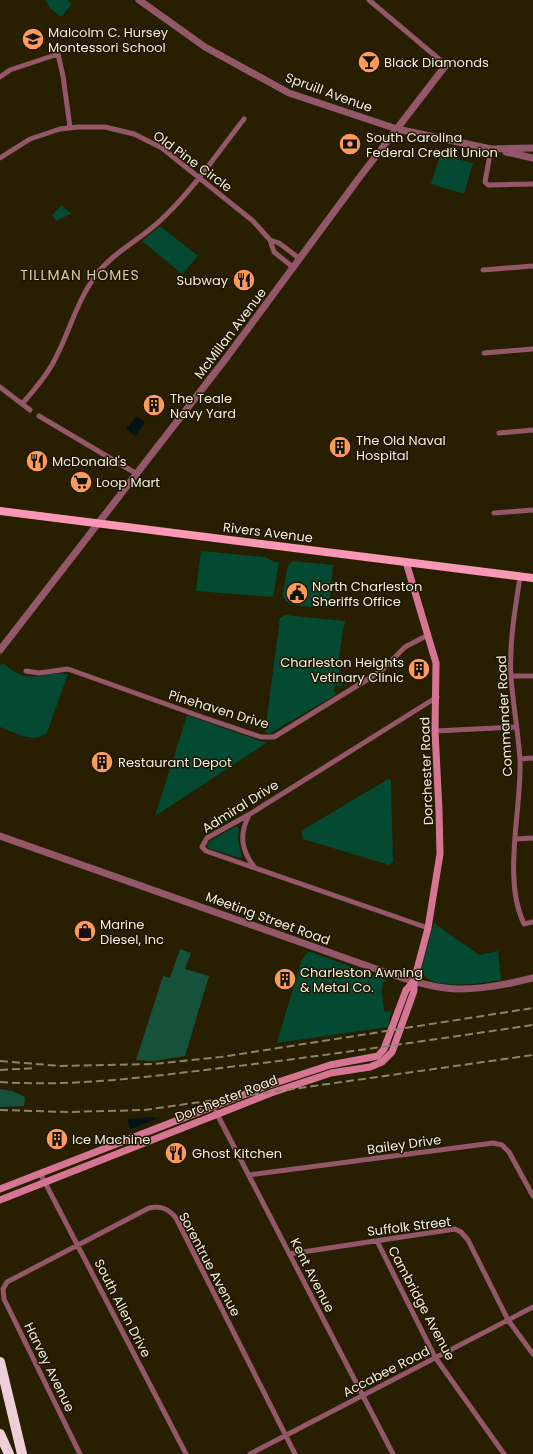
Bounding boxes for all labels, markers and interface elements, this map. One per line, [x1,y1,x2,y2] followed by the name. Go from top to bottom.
[48,23,169,57] place label: Malcolm C. Hursey Montessori School
[20,26,46,52] school or university icon: Malcolm C. Hursey Montessori School
[356,49,382,75] bar icon: Black Diamonds
[384,53,489,72] place label: Black Diamonds
[283,68,375,117] street label: Spruill Avenue
[149,126,236,197] street label: Old Pine Circle
[366,128,498,162] place label: South Carolina Federal Credit Union
[337,131,363,157] bank icon: South Carolina Federal Credit Union
[20,265,140,285] district label: TILLMAN HOMES
[231,267,257,293] restaurant icon: Subway
[176,271,229,290] place label: Subway
[190,284,271,383] street label: McMillan Avenue
[170,389,236,423] place label: The Teale Navy Yard
[141,392,167,418] building icon: The Teale Navy Yard
[356,431,446,465] place label: The Old Naval Hospital
[327,434,353,460] building icon: The Old Naval Hospital
[24,448,50,474] restaurant icon: McDonald's
[52,452,127,471] place label: McDonald's
[68,469,94,495] supermarket icon: Loop Mart
[96,473,160,492] place label: Loop Mart
[222,518,314,547] street label: Rivers Avenue
[312,577,422,611] place label: North Charleston Sheriffs Office
[284,580,310,606] public building icon: North Charleston Sheriffs Office
[280,653,404,687] place label: Charleston Heights Vetinary Clinic
[492,655,517,777] street label: Commander Road
[406,656,432,682] building icon: Charleston Heights Vetinary Clinic
[166,685,271,734] street label: Pinehaven Drive
[415,717,438,825] street label: Dorchester Road
[89,749,115,775] building icon: Restaurant Depot
[118,753,232,772] place label: Restaurant Depot
[198,775,282,838] street label: Admiral Drive
[203,887,333,950] street label: Meeting Street Road
[100,915,164,949] place label: Marine Diesel, Inc
[72,918,98,944] shop icon: Marine Diesel, Inc
[300,963,423,997] place label: Charleston Awning & Metal Co.
[272,966,298,992] building icon: Charleston Awning & Metal Co.
[172,1070,280,1127] street label: Dorchester Road
[44,1126,70,1152] building icon: Ice Machine
[72,1130,150,1149] place label: Ice Machine
[366,1130,442,1159] street label: Bailey Drive
[163,1140,189,1166] restaurant icon: Ghost Kitchen
[192,1144,282,1163] place label: Ghost Kitchen
[174,1209,245,1320] street label: Sorentrue Avenue
[366,1212,452,1241] street label: Suffolk Street
[286,1235,339,1316] street label: Kent Avenue
[383,1243,460,1364] street label: Cambridge Avenue
[89,1256,156,1361] street label: South Allen Drive
[20,1319,79,1415] street label: Harvey Avenue
[339,1341,433,1402] street label: Accabee Road

